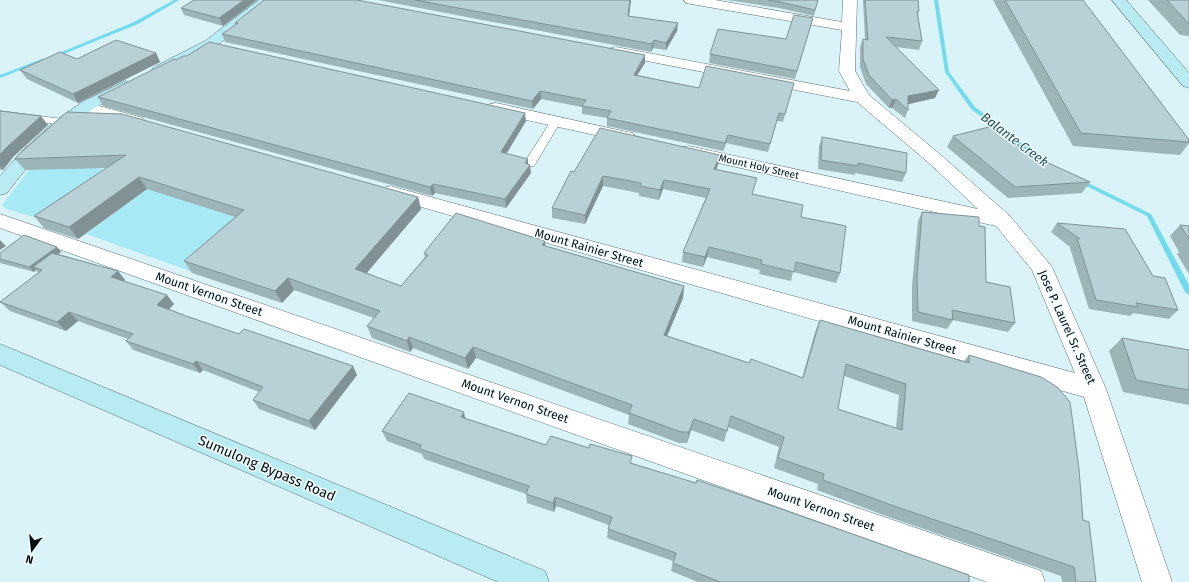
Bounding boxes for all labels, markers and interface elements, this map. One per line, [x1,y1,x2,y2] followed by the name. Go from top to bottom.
[978,109,1051,170] water label: Balante Creek
[718,152,800,182] street label: Mount Holy Street
[533,226,646,270] street label: Mount Rainier Street
[1036,268,1099,387] street label: Jose P. Laurel Sr. Street
[154,269,265,319] street label: Mount Vernon Street
[846,313,959,357] street label: Mount Rainier Street
[460,376,571,426] street label: Mount Vernon Street
[196,432,338,505] street label: Sumulong Bypass Road
[766,484,877,534] street label: Mount Vernon Street
[12,530,52,570] north arrow
[24,552,35,566] text: N

